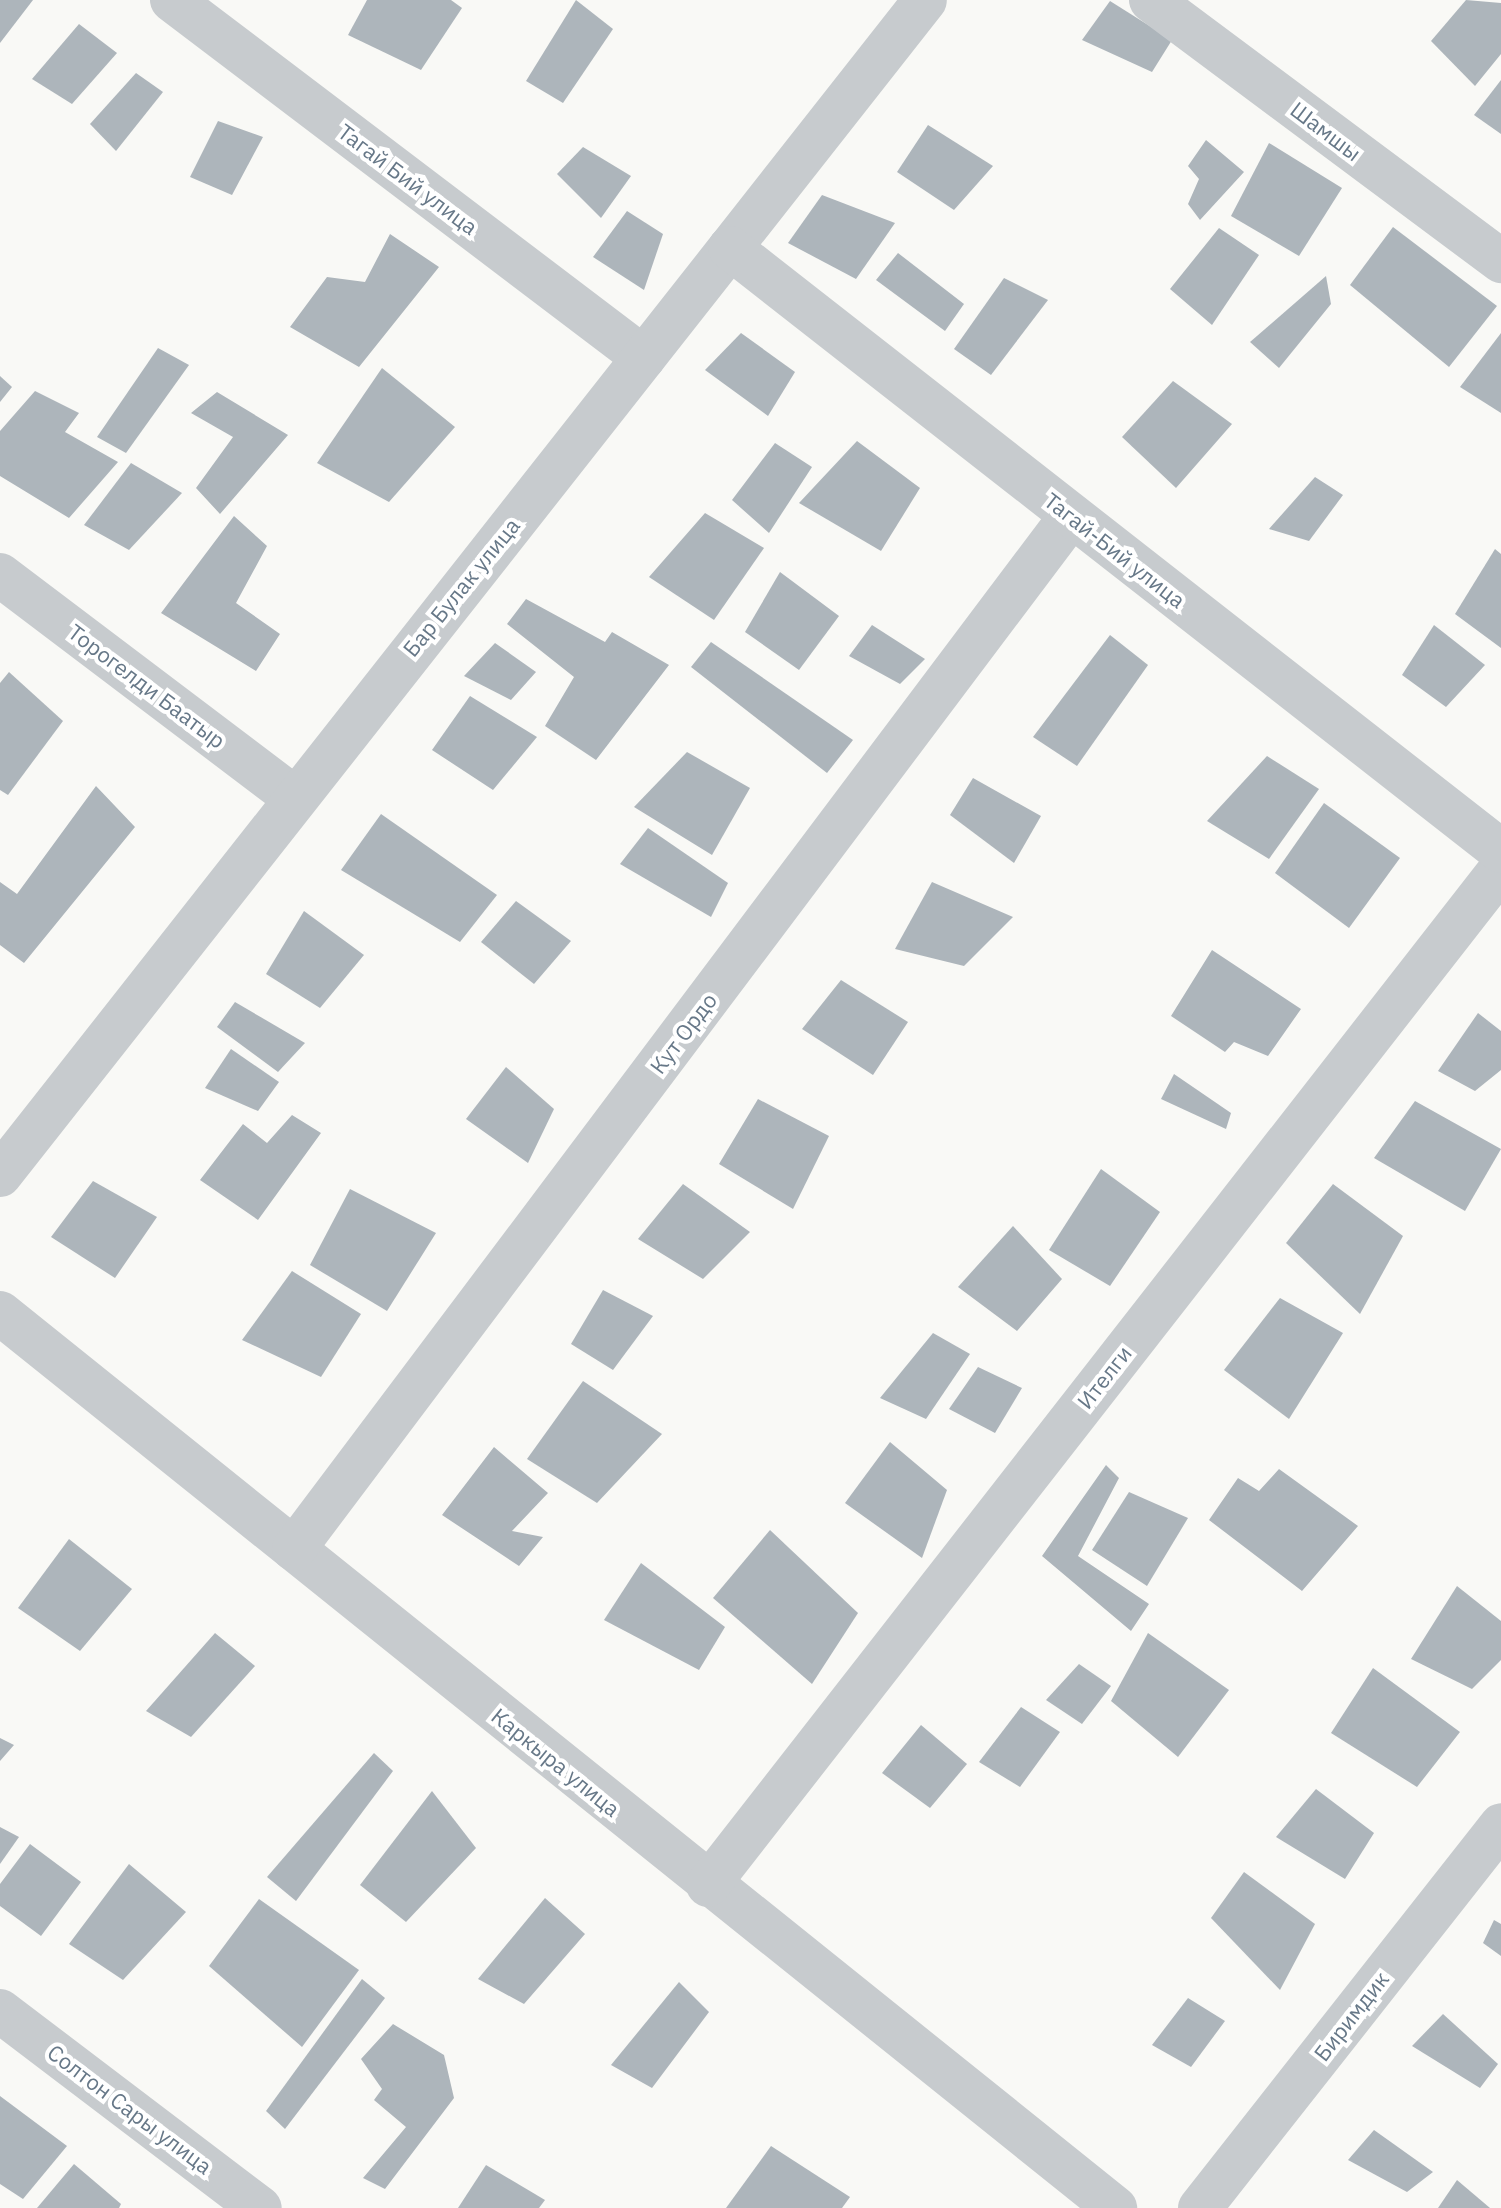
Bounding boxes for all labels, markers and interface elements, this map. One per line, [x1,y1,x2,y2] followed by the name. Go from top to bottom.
[1285,96,1367,166] street label: Шамшы
[333,118,483,240] street label: Тагай Бий улица
[1039,487,1191,613] street label: Тагай-Бий улица
[397,512,525,662] street label: Бар Булак улица
[63,618,231,754] street label: Торогелди Баатыр
[644,987,722,1079] street label: Кут Ордо
[1071,1340,1137,1414] street label: Ителги
[486,1702,626,1822] street label: Каркыра улица
[1308,1966,1394,2066] street label: Биримдик
[43,2039,217,2179] street label: Солтон Сары улица

